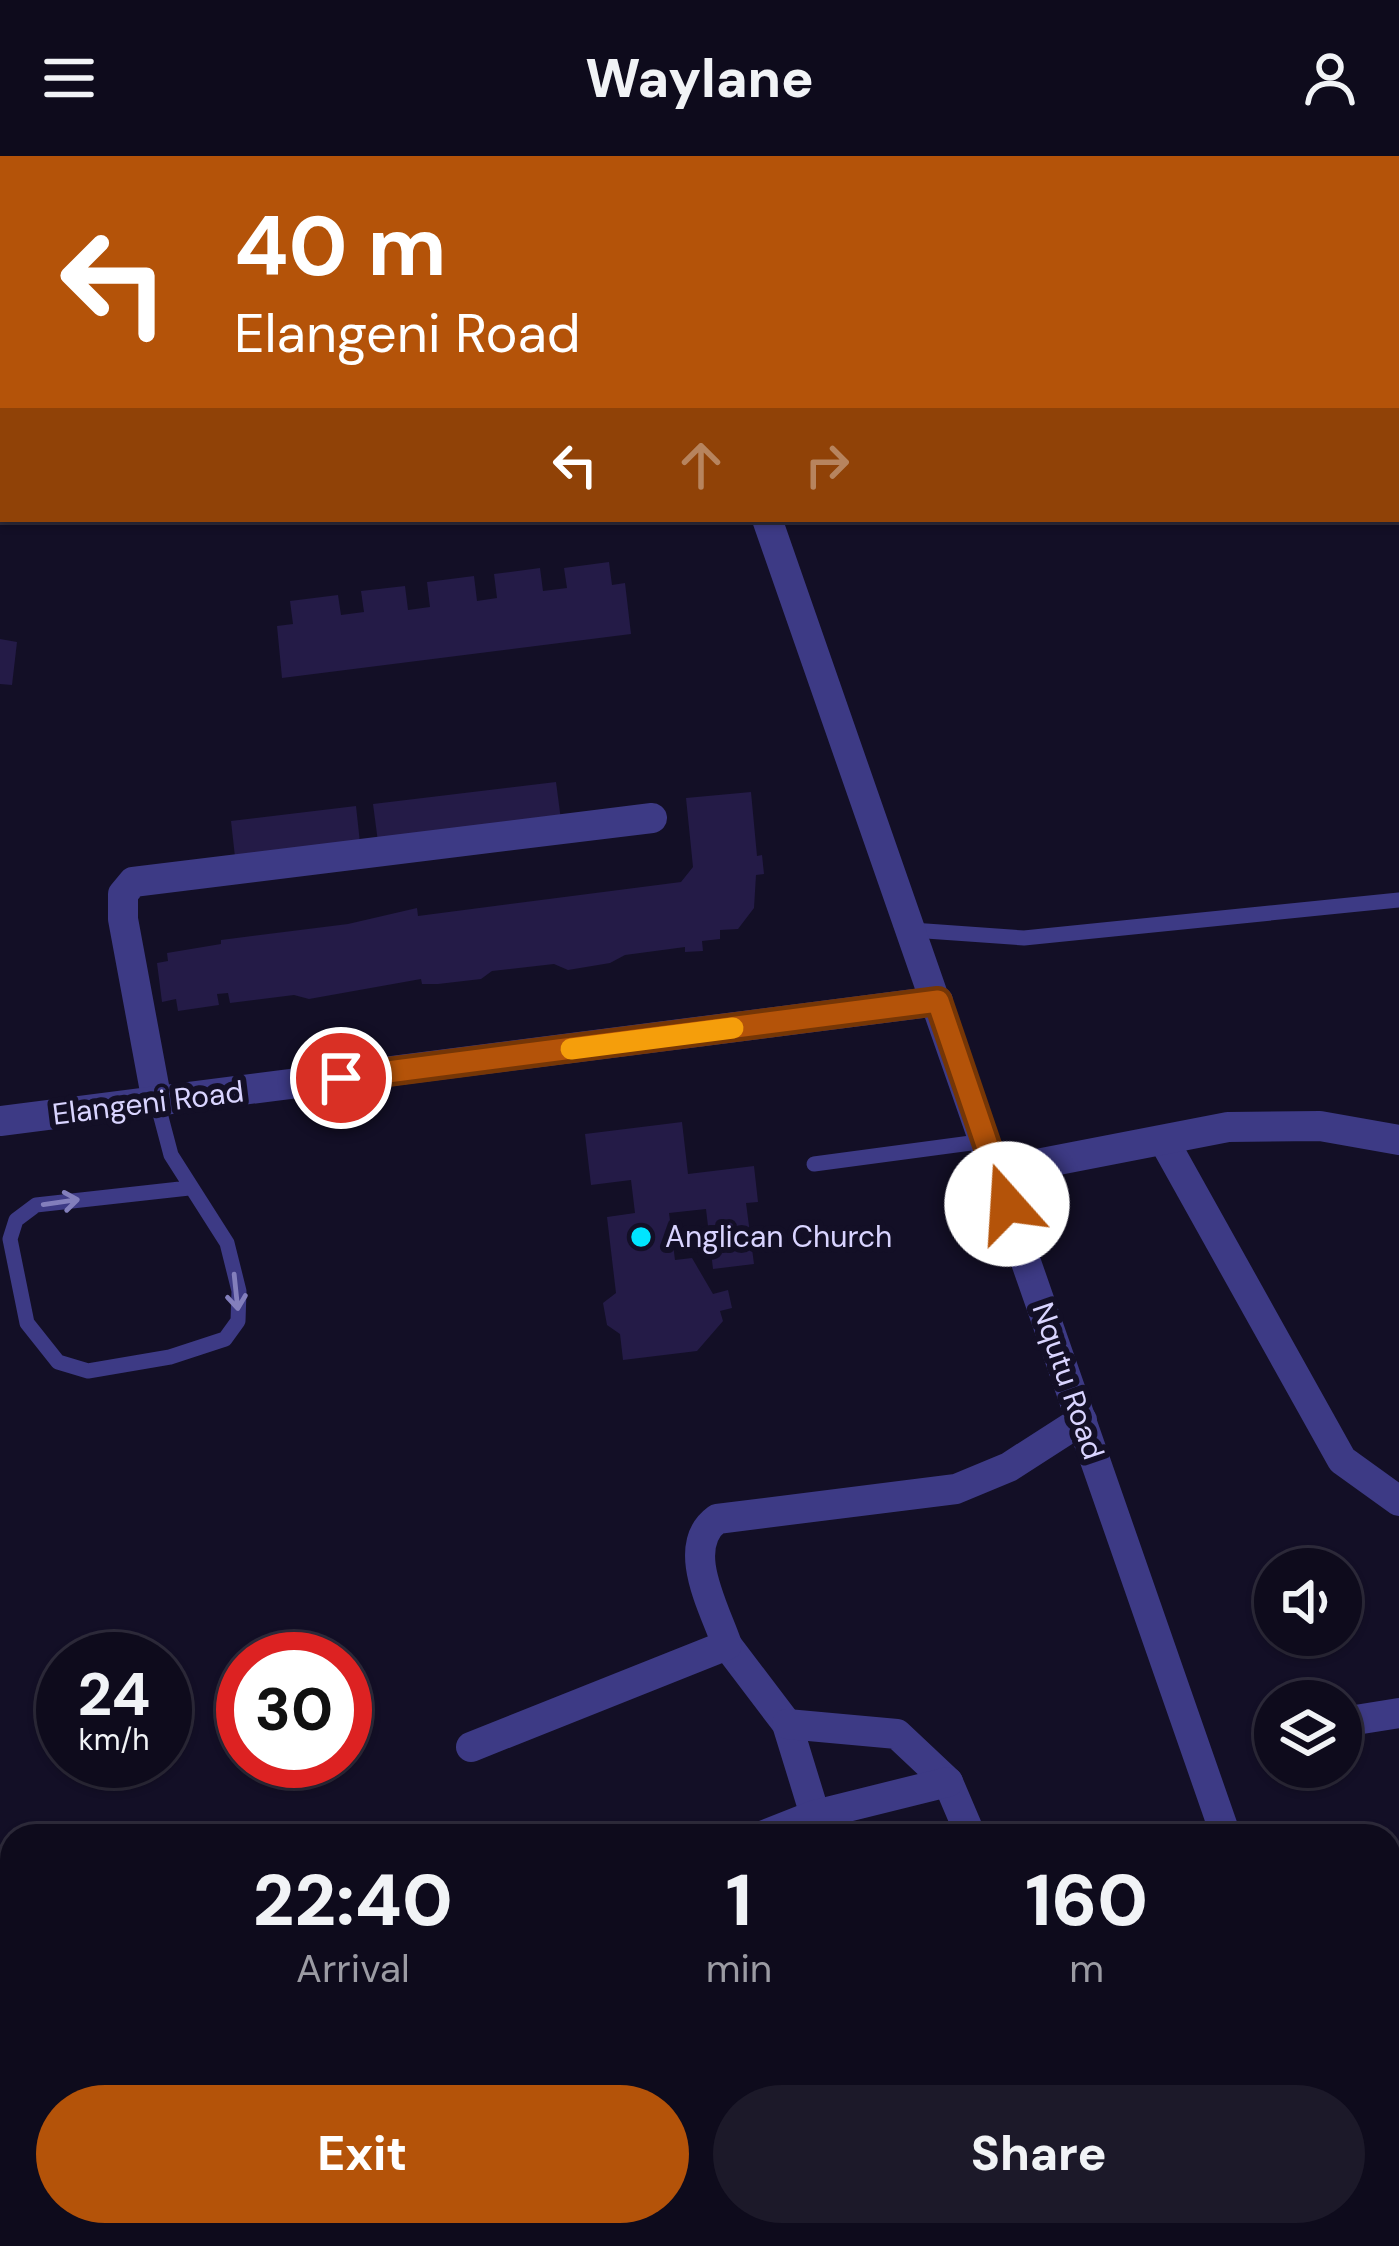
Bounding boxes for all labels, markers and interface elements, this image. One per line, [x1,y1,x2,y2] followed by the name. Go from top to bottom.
[585,43,814,114] text: Waylane
[36,45,102,111] icon: menu
[1297,45,1363,111] icon: person
[234,192,447,301] text: 40 m
[36,204,192,360] icon: left
[234,298,581,369] text: Elangeni Road
[542,432,608,498] icon: left
[668,432,734,498] icon: ahead
[794,432,860,498] icon: right
[290,1027,392,1129] pin
[308,1045,374,1111] icon: arrive
[50,1071,246,1134] street label: Elangeni Road
[944,1141,1070,1267] position arrow
[41,1190,80,1213] one-way arrow
[665,1217,892,1256] place label: Anglican Church
[628,1224,654,1250] marker: Anglican Church
[225,1271,248,1310] one-way arrow
[1023,1297,1114,1464] street label: Nqutu Road
[1254,1548,1362,1788] map controls
[1254,1548,1362,1656] button: sound
[216,1632,372,1788] speed limit sign: 30
[77,1655,151,1734] text: 24
[1254,1680,1362,1788] button: layers
[79,1720,149,1759] text: km/h
[253,1854,453,1947] text: 22:40
[726,1854,752,1947] text: 1
[1025,1854,1148,1947] text: 160
[296,1943,410,1994] text: Arrival
[706,1943,772,1994] text: min
[1069,1943,1104,1994] text: m
[36,2085,689,2223] button: Exit
[713,2085,1365,2223] button: Share

